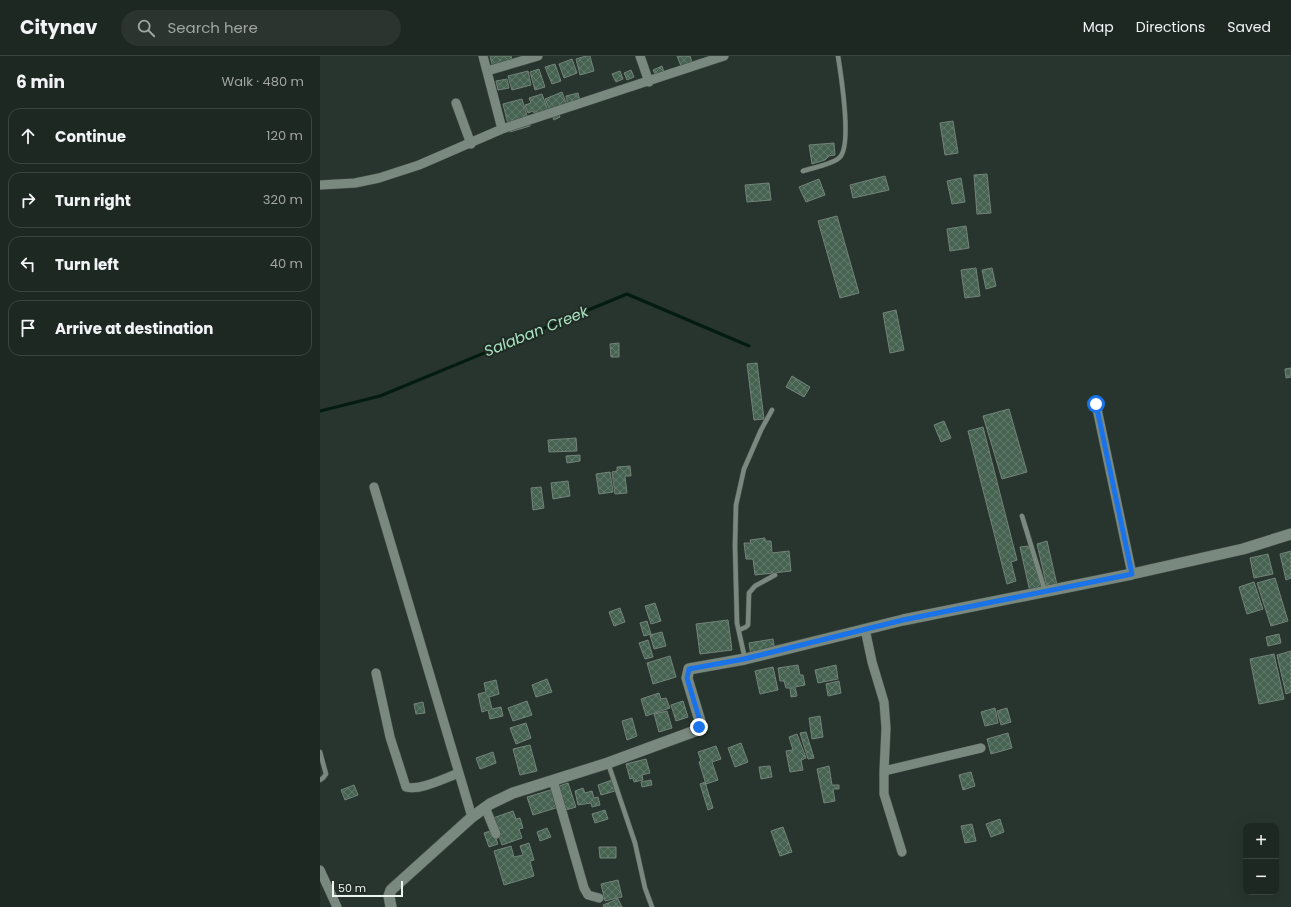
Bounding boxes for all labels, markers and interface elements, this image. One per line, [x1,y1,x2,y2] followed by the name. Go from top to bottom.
[121,10,401,46] search box
[20,14,97,41] text: Citynav
[135,17,157,39] icon: search
[167,17,258,38] text: Search here
[1083,17,1114,37] text: Map
[1136,17,1205,37] text: Directions
[1227,17,1271,37] text: Saved
[16,70,65,94] text: 6 min
[222,72,304,91] text: Walk · 480 m
[17,125,39,147] icon: ahead
[55,126,126,147] text: Continue
[266,126,303,145] text: 120 m
[17,189,39,211] icon: right
[55,190,131,211] text: Turn right
[263,190,303,209] text: 320 m
[17,253,39,275] icon: left
[55,254,119,275] text: Turn left
[270,254,303,273] text: 40 m
[481,300,592,361] water label: Salaban Creek
[17,317,39,339] icon: arrive
[55,318,213,339] text: Arrive at destination
[1087,395,1105,413] route start
[690,718,708,736] route end
[1243,823,1279,895] map controls
[1243,823,1279,859] button: +
[1243,859,1279,895] button: −
[332,879,403,898] scale bar
[338,880,366,896] text: 50 m

